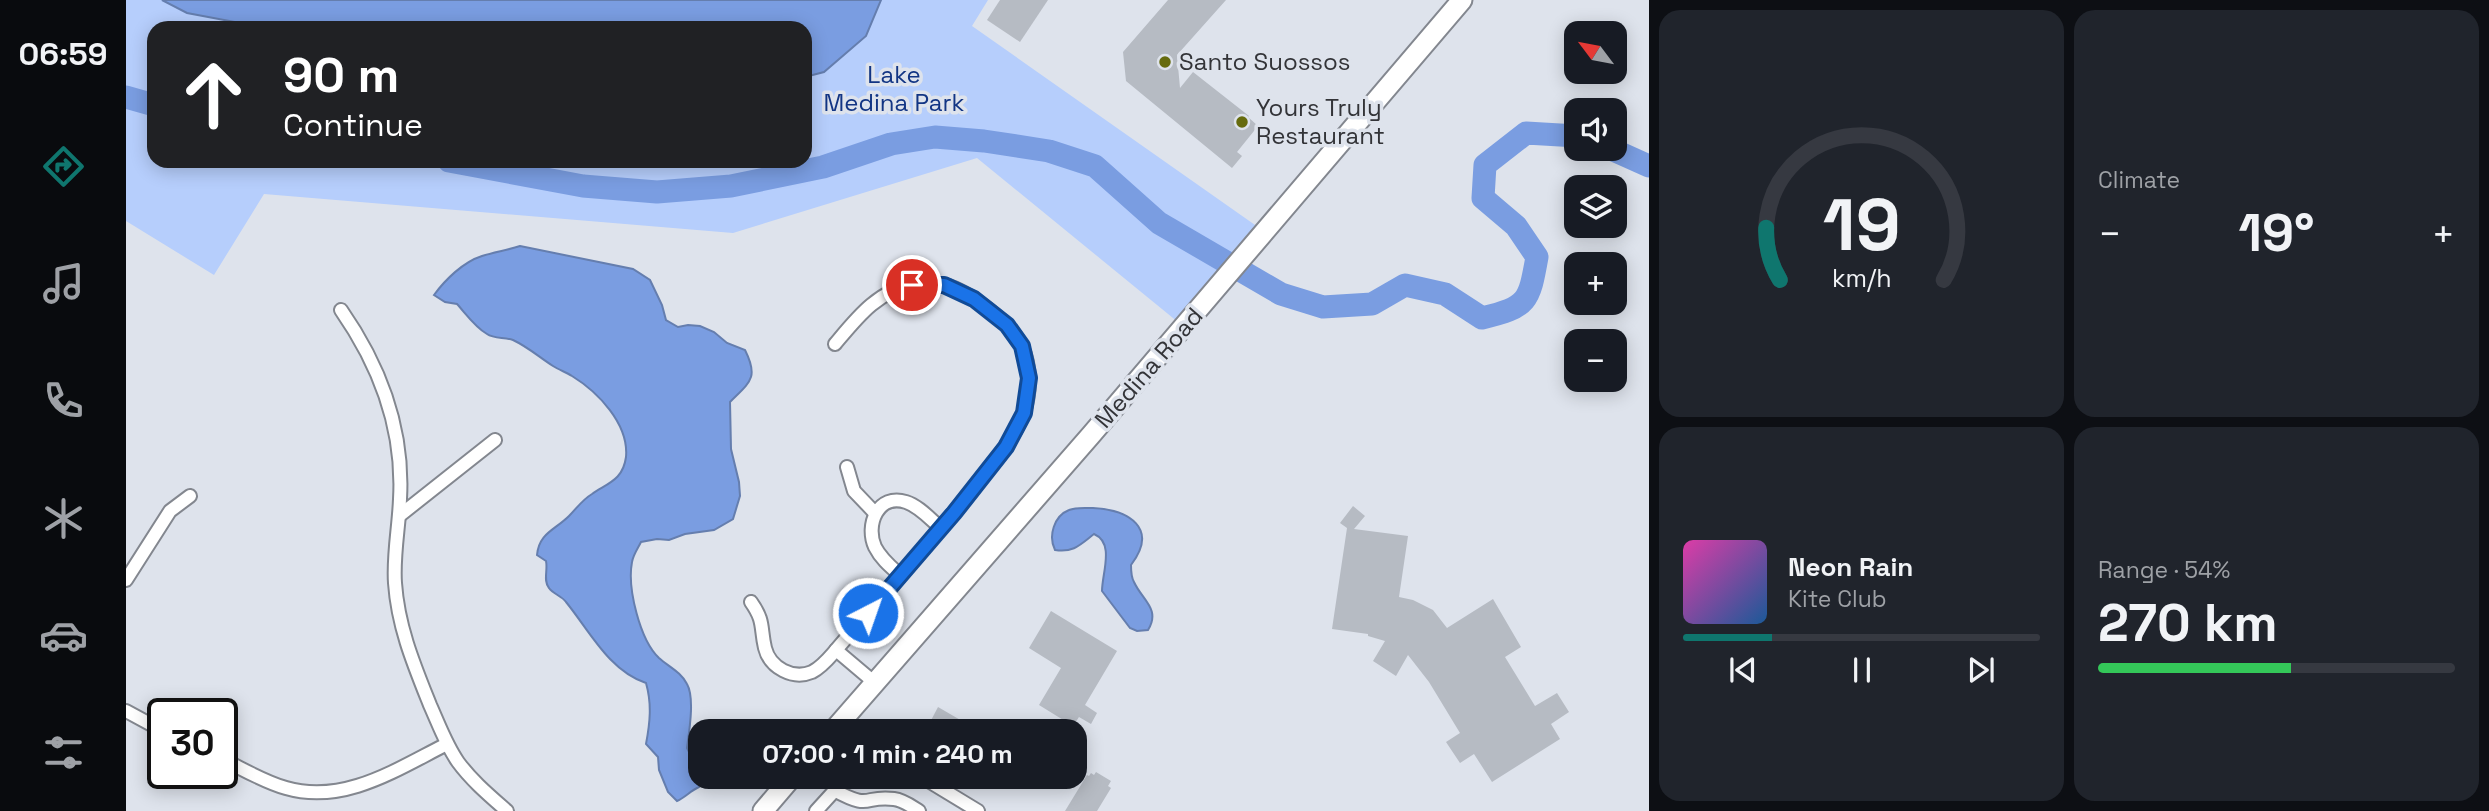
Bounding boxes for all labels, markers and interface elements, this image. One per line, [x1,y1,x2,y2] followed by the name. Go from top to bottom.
[1564,21,1628,84] north arrow
[1564,21,1627,392] map controls
[18,34,108,74] text: 06:59
[283,44,399,106] text: 90 m
[1179,46,1351,77] place label: Santo Suossos
[168,49,259,140] icon: ahead
[1157,54,1173,70] marker: Santo Suossos
[824,59,965,118] park label: Lake Medina Park
[1256,92,1385,151] place label: Yours Truly Restaurant
[1564,98,1627,161] button: sound
[283,105,423,145] text: Continue
[1234,114,1250,130] marker: Yours Truly Restaurant
[39,142,88,191] icon: directions
[2098,165,2180,195] text: Climate
[1564,175,1627,238] button: layers
[1823,178,1900,271] text: 19
[2238,200,2315,266] text: 19°
[2098,210,2122,258] text: −
[2431,210,2455,258] text: +
[1564,252,1627,315] button: +
[882,255,942,315] pin
[39,259,88,308] icon: music
[1832,261,1891,293] text: km/h
[893,266,931,304] icon: arrive
[1088,301,1209,434] street label: Medina Road
[1564,329,1627,392] button: −
[39,376,88,425] icon: phone
[39,494,88,543] icon: climate
[1788,550,1913,584] text: Neon Rain
[2098,555,2230,585] text: Range · 54%
[831,576,905,650] position arrow
[1788,584,1887,614] text: Kite Club
[2098,590,2278,656] text: 270 km
[39,611,88,660] icon: car
[1724,651,1762,689] icon: previous
[1843,651,1881,689] icon: pause
[1962,651,2000,689] icon: next
[147,698,238,789] speed limit sign: 30
[39,728,88,777] icon: filters
[762,737,1013,771] text: 07:00 · 1 min · 240 m

